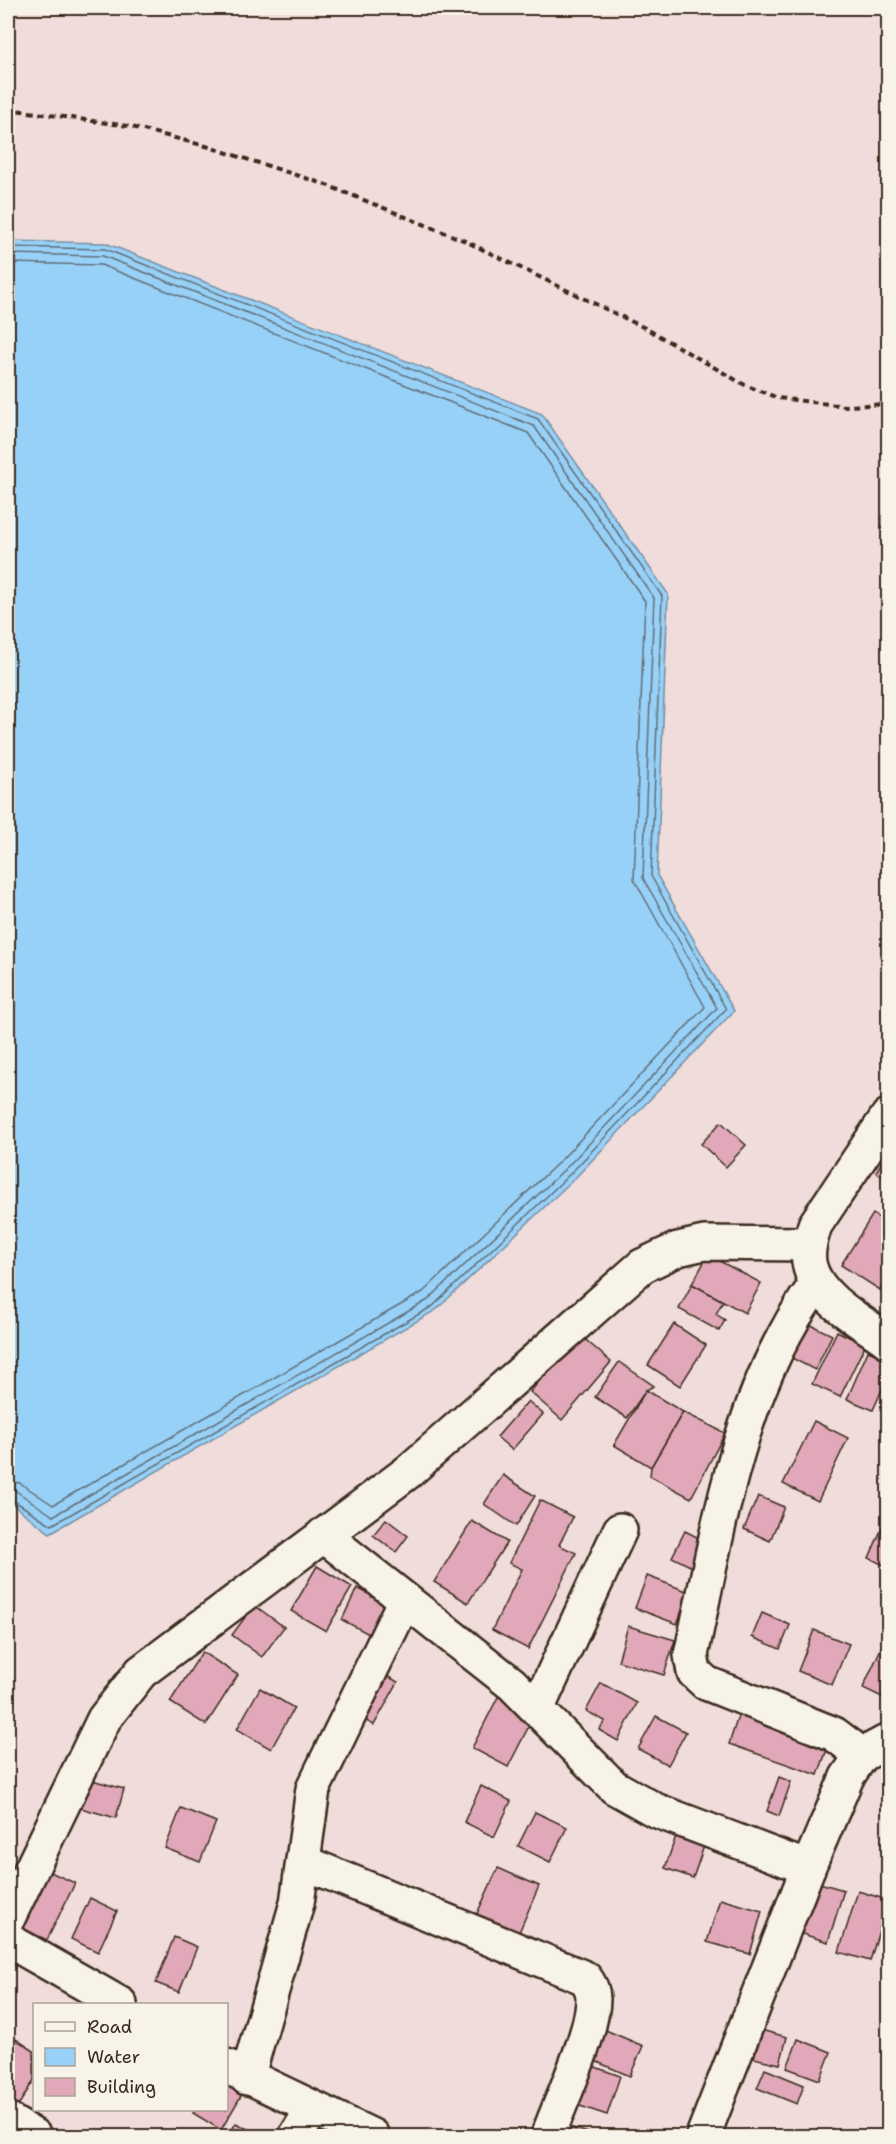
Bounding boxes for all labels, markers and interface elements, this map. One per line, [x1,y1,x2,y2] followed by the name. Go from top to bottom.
[33,2003,228,2111] legend
[87,2015,132,2039] text: Road
[87,2045,140,2069] text: Water
[87,2075,156,2099] text: Building

